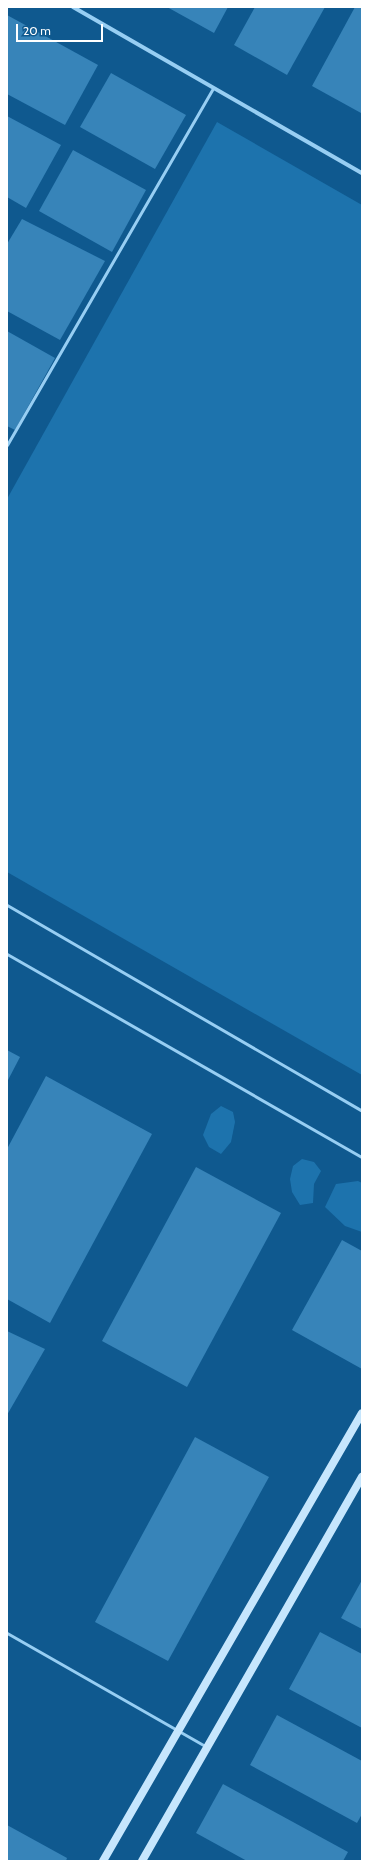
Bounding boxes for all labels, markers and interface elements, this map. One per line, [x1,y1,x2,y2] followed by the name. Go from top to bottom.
[18,16,105,42] scale bar
[23,23,51,38] text: 20 m

